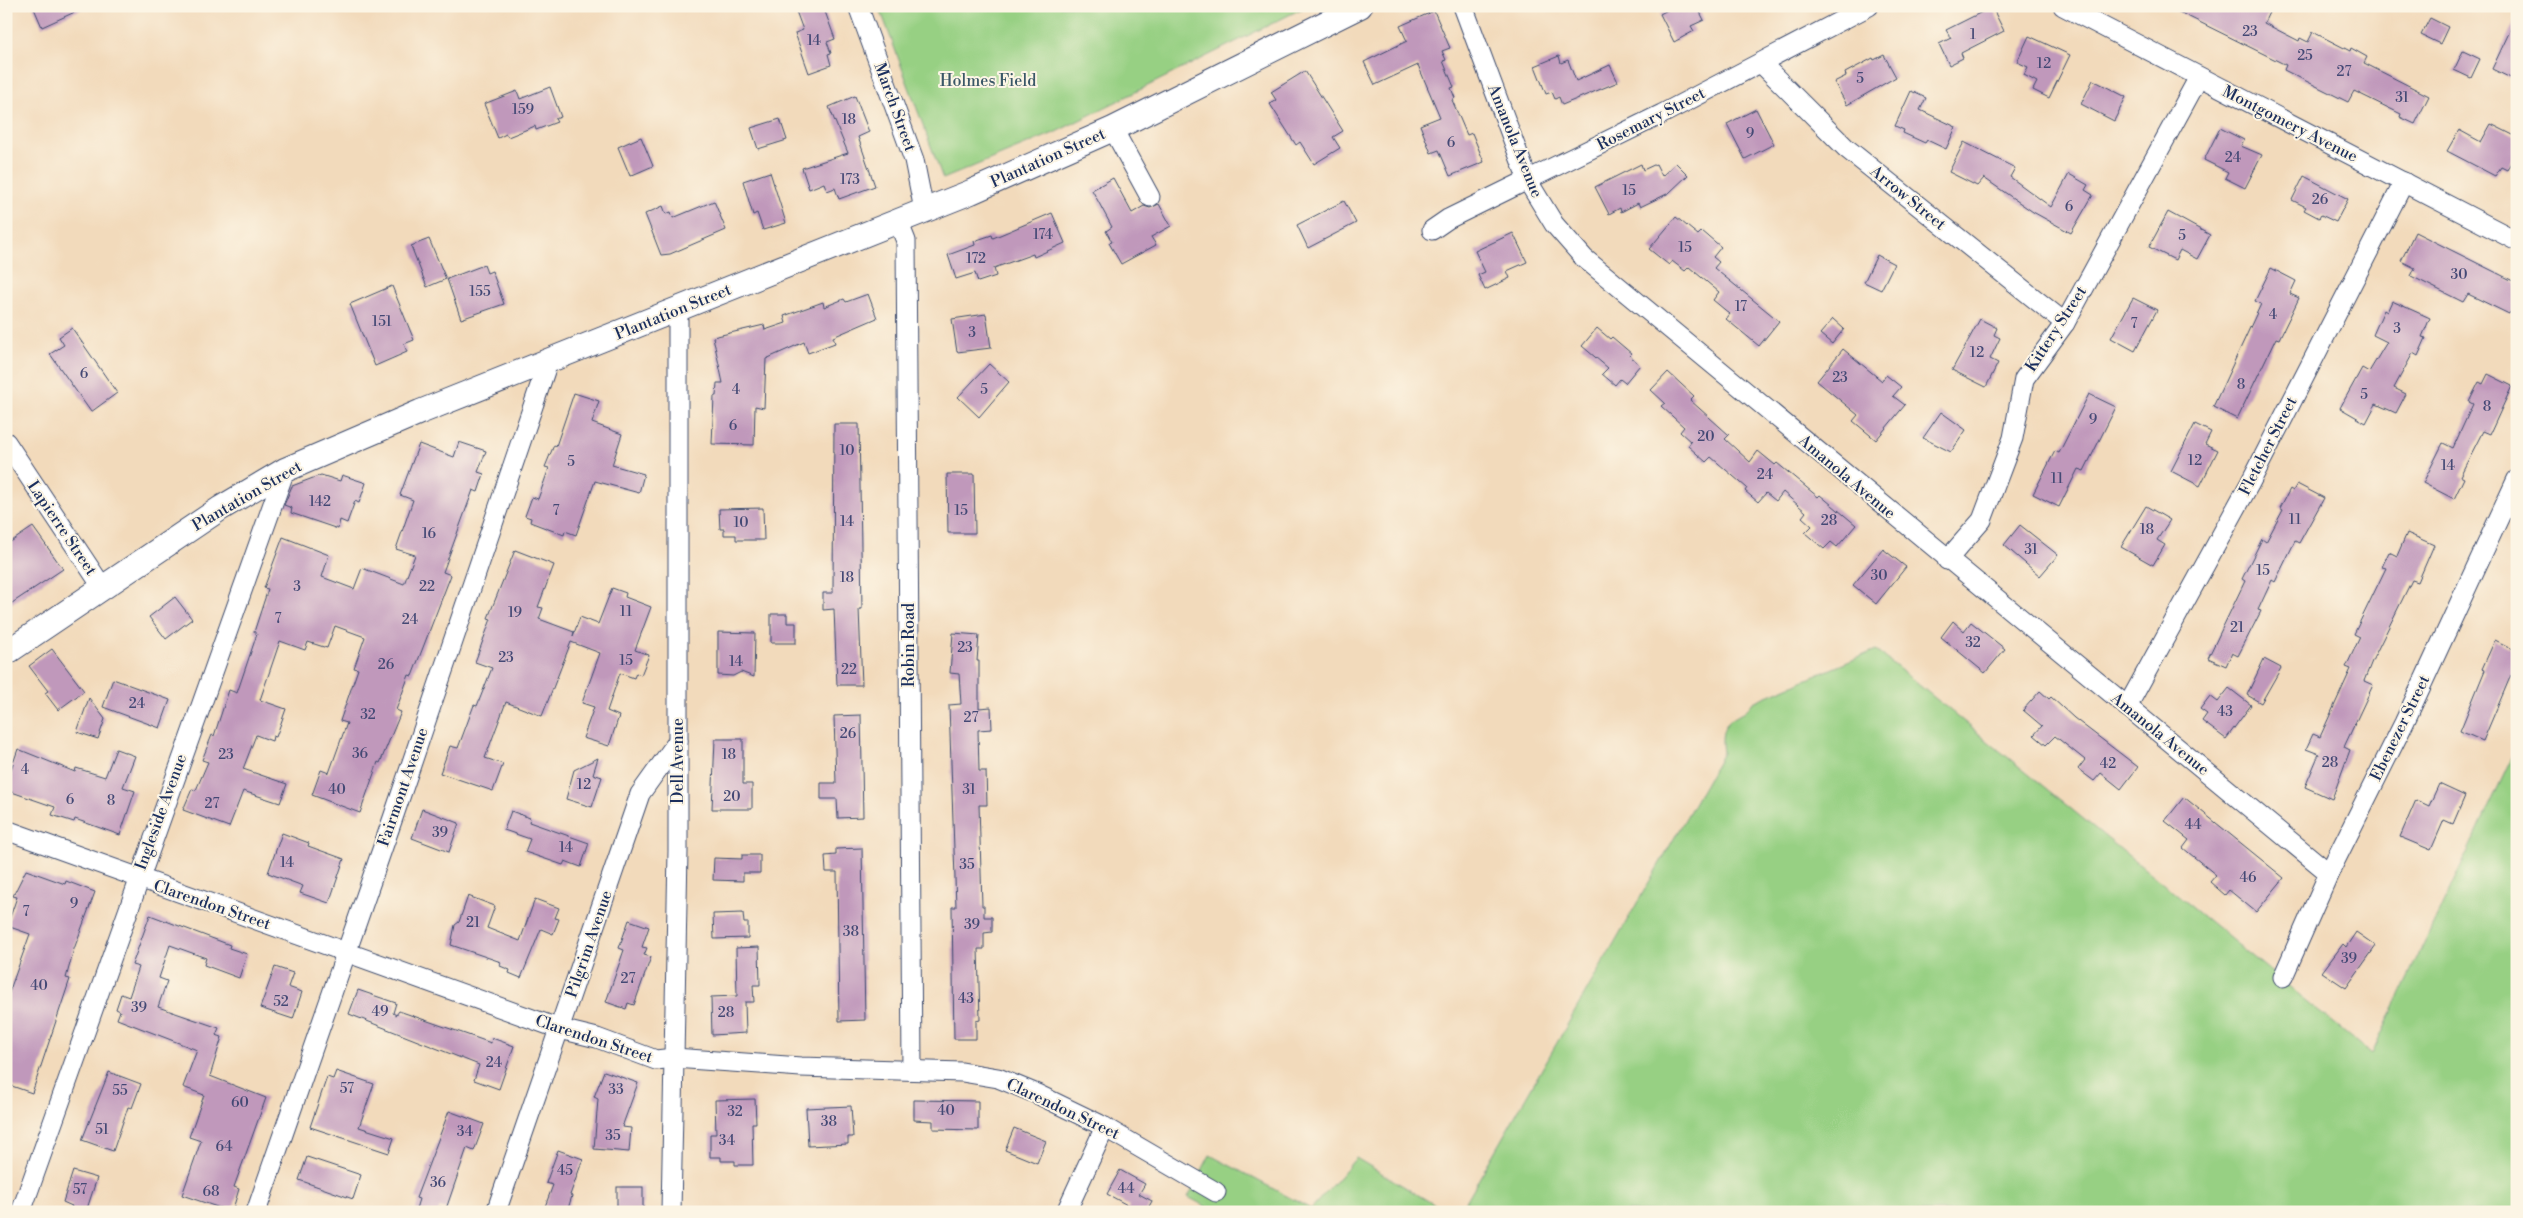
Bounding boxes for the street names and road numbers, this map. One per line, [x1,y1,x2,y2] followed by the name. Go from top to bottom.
[870,60,920,155] street label: March Street
[1483,80,1547,201] street label: Amanola Avenue
[2219,81,2361,167] street label: Montgomery Avenue
[1593,83,1709,155] street label: Rosemary Street
[987,124,1109,192] street label: Plantation Street
[1865,161,1950,235] street label: Arrow Street
[612,279,734,344] street label: Plantation Street
[2021,282,2091,376] street label: Kittery Street
[2235,393,2302,499] street label: Fletcher Street
[1794,430,1900,523] street label: Amanola Avenue
[188,456,306,536] street label: Plantation Street
[23,477,101,580] street label: Lapierre Street
[899,603,919,687] street label: Robin Road
[2366,672,2434,784] street label: Ebenezer Street
[2106,688,2213,780] street label: Amanola Avenue
[668,718,688,804] street label: Dell Avenue
[373,725,433,849] street label: Fairmont Avenue
[131,751,191,873] street label: Ingleside Avenue
[151,876,274,935] street label: Clarendon Street
[561,888,617,1000] street label: Pilgrim Avenue
[533,1011,656,1068] street label: Clarendon Street
[1003,1074,1123,1144] street label: Clarendon Street

